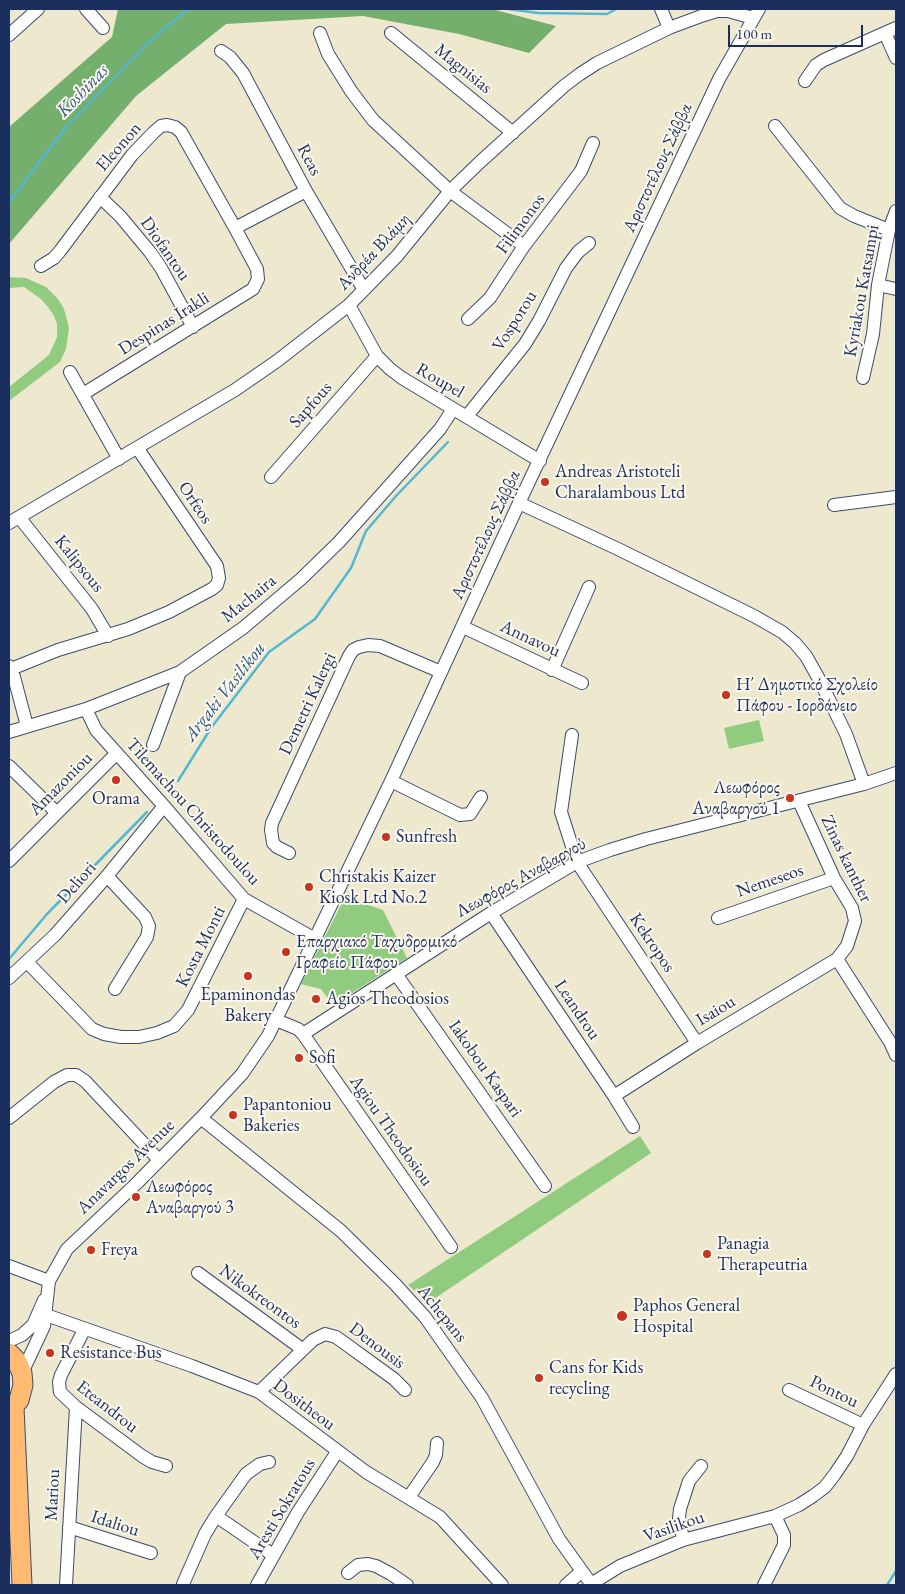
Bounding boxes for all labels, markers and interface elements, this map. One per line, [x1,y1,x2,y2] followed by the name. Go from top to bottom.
[730,15,865,47] scale bar
[736,24,772,43] text: 100 m
[430,39,496,99] street label: Magnisias
[52,60,114,122] water label: Koshinas
[619,100,697,236] street label: Αριστοτέλους Σάββα
[92,118,146,176] street label: Eleonon
[292,140,326,180] street label: Reas
[492,190,550,258] street label: Filimonos
[333,209,415,295] street label: Ανδρέα Βλάμη
[135,213,195,285] street label: Diofantou
[840,223,884,359] street label: Kyriakou Katsampi
[488,287,542,355] street label: Vosporou
[115,288,213,360] street label: Despinas Irakli
[412,359,468,403] street label: Roupel
[285,377,337,433] street label: Sapfous
[555,461,685,504] place label: Andreas Aristoteli Charalambous Ltd
[447,467,525,603] street label: Αριστοτέλους Σάββα
[539,476,551,488] marker: Andreas Aristoteli Charalambous Ltd
[173,478,217,528] street label: Orfeos
[49,531,109,597] street label: Kalipsous
[217,570,281,628] street label: Machaira
[496,616,564,662] street label: Annavou
[179,638,271,746] water label: Argaki Vasilikou
[275,649,341,759] street label: Demetri Kalergi
[736,674,878,716] place label: Η΄ Δημοτικό Σχολείο Πάφου - Ιορδάνειο
[720,689,732,701] marker: Η΄ Δημοτικό Σχολείο Πάφου - Ιορδάνειο
[121,734,265,890] street label: Tilemachou Christodoulou
[25,748,97,820] street label: Amazoniou
[110,774,122,786] marker: Orama
[692,777,780,820] place label: Λεωφόρος Αναβαργού 1
[92,788,140,810] place label: Orama
[784,792,796,804] marker: Λεωφόρος Αναβαργού 1
[816,812,876,906] street label: Zinas kanther
[396,826,457,848] place label: Sunfresh
[380,831,392,843] marker: Sunfresh
[452,833,590,923] street label: Λεωφόρος Αναβαργού
[53,858,101,908] street label: Deliori
[734,859,806,903] street label: Nemeseos
[319,866,436,909] place label: Christakis Kaizer Kiosk Ltd No.2
[303,881,315,893] marker: Christakis Kaizer Kiosk Ltd No.2
[171,903,231,991] street label: Kosta Monti
[624,909,680,977] street label: Kekropos
[296,931,457,974] place label: Επαρχιακό Ταχυδρομικό Γραφείο Πάφου
[280,946,292,958] marker: Επαρχιακό Ταχυδρομικό Γραφείο Πάφου
[242,970,254,982] marker: Epaminondas Bakery
[549,976,605,1044] street label: Leandrou
[201,984,295,1026] place label: Epaminondas Bakery
[326,988,449,1010] place label: Agios Theodosios
[692,991,740,1031] street label: Isaiou
[310,993,322,1005] marker: Agios Theodosios
[444,1016,526,1122] street label: Iakobou Kaspari
[309,1047,336,1069] place label: Sofi
[293,1052,305,1064] marker: Sofi
[345,1071,437,1191] street label: Agiou Theodosiou
[243,1094,332,1136] place label: Papantoniou Bakeries
[227,1109,239,1121] marker: Papantoniou Bakeries
[73,1115,179,1219] street label: Anavargos Avenue
[146,1176,234,1218] place label: Λεωφόρος Αναβαργού 3
[130,1191,142,1203] marker: Λεωφόρος Αναβαργού 3
[717,1233,808,1276] place label: Panagia Therapeutria
[101,1239,138,1261] place label: Freya
[85,1244,97,1256] marker: Freya
[701,1248,713,1260] marker: Panagia Therapeutria
[215,1260,305,1334] street label: Nikokreontos
[412,1281,472,1347] street label: Achepans
[633,1295,740,1338] place label: Paphos General Hospital
[615,1309,629,1323] marker: Paphos General Hospital
[345,1318,409,1374] street label: Denousis
[60,1342,162,1364] place label: Resistance Bus
[44,1347,56,1359] marker: Resistance Bus
[549,1357,643,1400] place label: Cans for Kids recycling
[806,1371,862,1413] street label: Pontou
[533,1372,545,1384] marker: Cans for Kids recycling
[268,1374,340,1436] street label: Dositheou
[72,1376,142,1438] street label: Eteandrou
[244,1455,320,1563] street label: Aresti Sokratous
[41,1469,65,1521] street label: Mariou
[88,1506,142,1542] street label: Idaliou
[641,1506,707,1548] street label: Vasilikou

